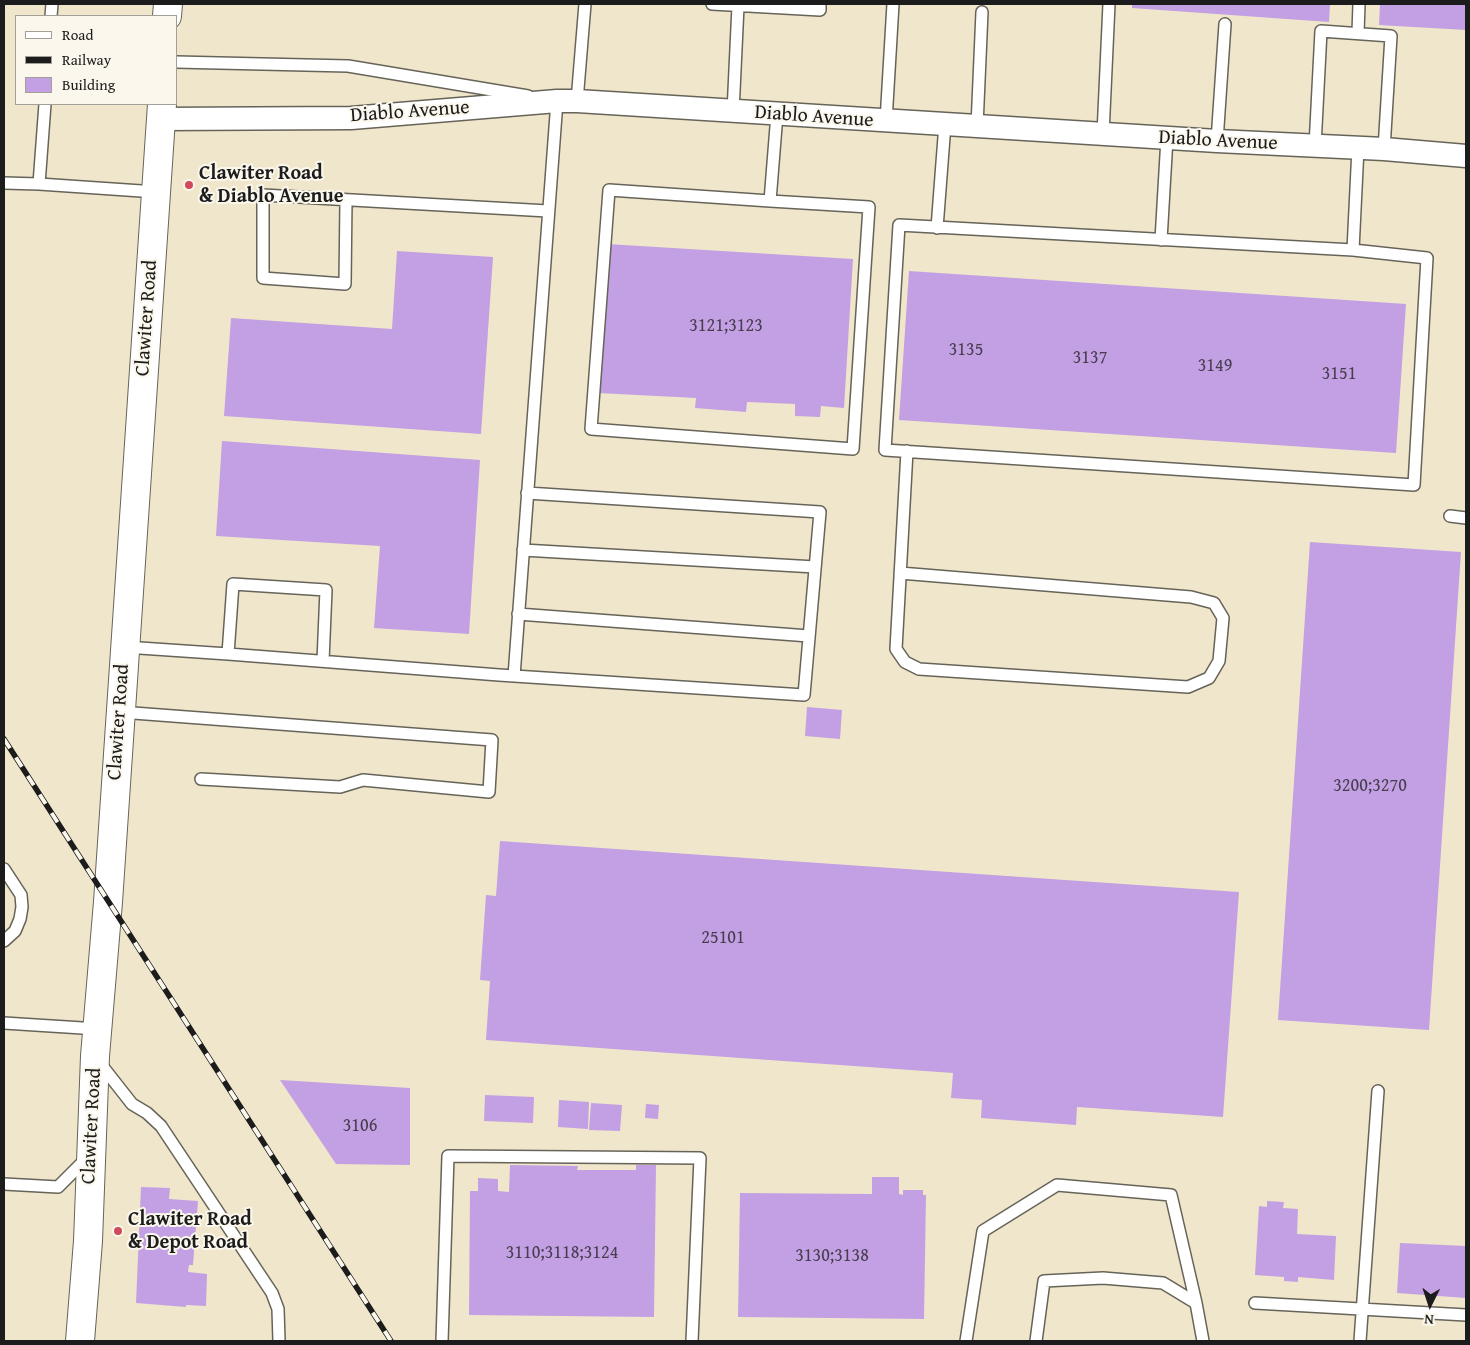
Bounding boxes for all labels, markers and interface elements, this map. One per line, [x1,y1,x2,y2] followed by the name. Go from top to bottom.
[15,15,178,105] legend
[62,24,93,45] text: Road
[62,49,111,70] text: Railway
[62,74,115,95] text: Building
[350,96,470,128] street label: Diablo Avenue
[754,101,874,133] street label: Diablo Avenue
[1158,126,1278,156] street label: Diablo Avenue
[199,162,344,209] place label: Clawiter Road & Diablo Avenue
[183,179,195,191] marker: Clawiter Road & Diablo Avenue
[131,259,163,377] street label: Clawiter Road
[689,315,763,337] house number: 3121;3123
[949,339,983,361] house number: 3135
[1073,347,1107,369] house number: 3137
[1198,355,1232,377] house number: 3149
[1322,363,1356,385] house number: 3151
[103,663,135,781] street label: Clawiter Road
[1333,775,1407,797] house number: 3200;3270
[701,927,745,949] house number: 25101
[77,1067,107,1185] street label: Clawiter Road
[343,1115,377,1137] house number: 3106
[128,1208,252,1255] place label: Clawiter Road & Depot Road
[112,1225,124,1237] marker: Clawiter Road & Depot Road
[506,1242,618,1264] house number: 3110;3118;3124
[795,1245,869,1267] house number: 3130;3138
[1405,1280,1455,1330] north arrow
[1424,1310,1434,1330] text: N

